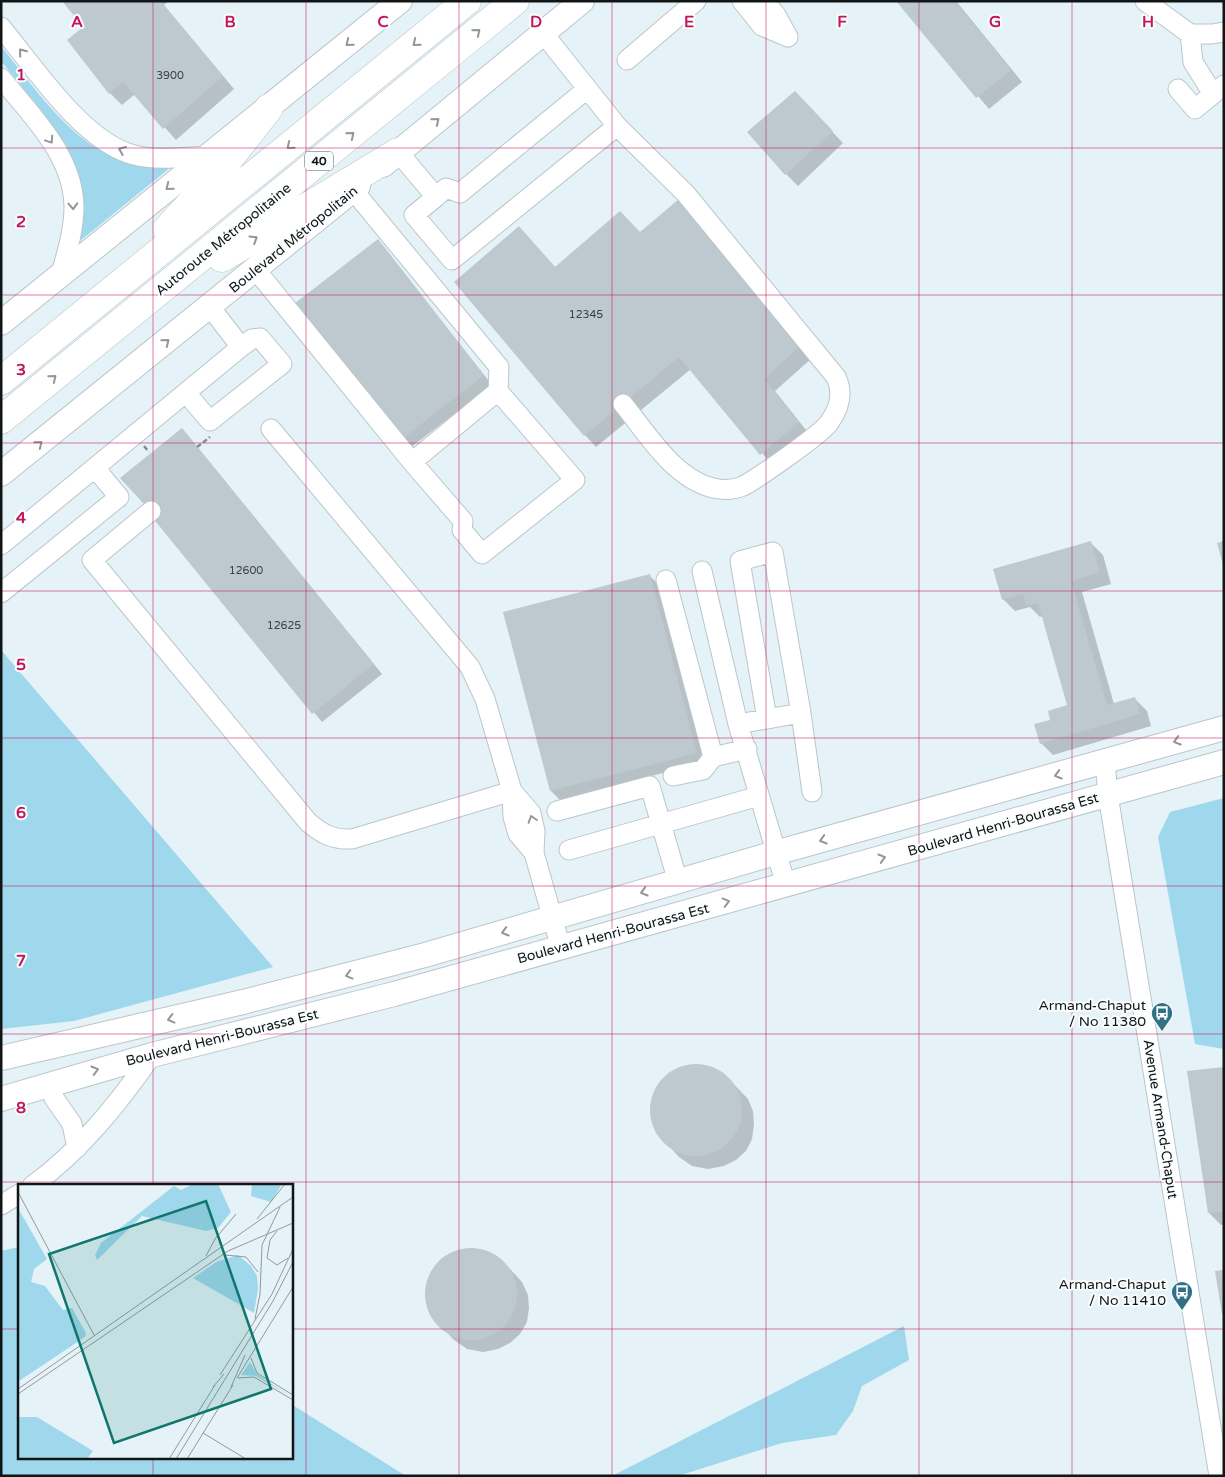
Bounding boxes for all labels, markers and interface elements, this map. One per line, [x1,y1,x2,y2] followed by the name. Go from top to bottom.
[71,12,83,32] text: A
[224,12,236,32] text: B
[377,12,389,32] text: C
[530,12,542,32] text: D
[684,12,694,32] text: E
[837,12,847,32] text: F
[989,12,1001,32] text: G
[1142,12,1154,32] text: H
[471,29,480,37] one-way arrow
[346,38,355,46] one-way arrow
[413,38,422,46] one-way arrow
[18,48,27,57] one-way arrow
[16,65,26,85] text: 1
[156,69,184,82] house number: 3900
[430,118,439,127] one-way arrow
[345,132,354,140] one-way arrow
[44,134,53,144] one-way arrow
[287,140,296,149] one-way arrow
[118,146,127,157] one-way arrow
[305,152,333,170] road number: 40
[152,179,294,299] street label: Autoroute Métropolitaine
[166,181,175,189] one-way arrow
[226,182,361,297] street label: Boulevard Métropolitain
[68,203,79,211] one-way arrow
[16,212,26,232] text: 2
[248,235,257,245] one-way arrow
[569,308,603,321] house number: 12345
[160,340,169,348] one-way arrow
[16,360,26,380] text: 3
[47,374,56,383] one-way arrow
[33,441,42,449] one-way arrow
[16,508,26,528] text: 4
[229,564,263,577] house number: 12600
[267,619,301,632] house number: 12625
[16,655,26,675] text: 5
[1173,736,1181,746] one-way arrow
[1054,769,1062,779] one-way arrow
[906,789,1101,860] street label: Boulevard Henri-Bourassa Est
[16,803,26,823] text: 6
[528,815,538,824] one-way arrow
[819,834,828,845] one-way arrow
[878,854,886,864] one-way arrow
[641,886,649,896] one-way arrow
[721,897,730,908] one-way arrow
[515,899,712,967] street label: Boulevard Henri-Bourassa Est
[502,927,510,937] one-way arrow
[16,951,26,971] text: 7
[344,969,353,980] one-way arrow
[1038,997,1147,1030] place label: Armand-Chaput / No 11380
[1150,1001,1174,1032] bus stop icon: Armand-Chaput / No 11380
[124,1005,321,1070] street label: Boulevard Henri-Bourassa Est
[168,1013,176,1023] one-way arrow
[1139,1038,1182,1201] street label: Avenue Armand-Chaput
[91,1066,99,1076] one-way arrow
[16,1098,26,1118] text: 8
[18,1184,292,1460] inset map
[1058,1276,1167,1309] place label: Armand-Chaput / No 11410
[1170,1280,1194,1311] bus stop icon: Armand-Chaput / No 11410

